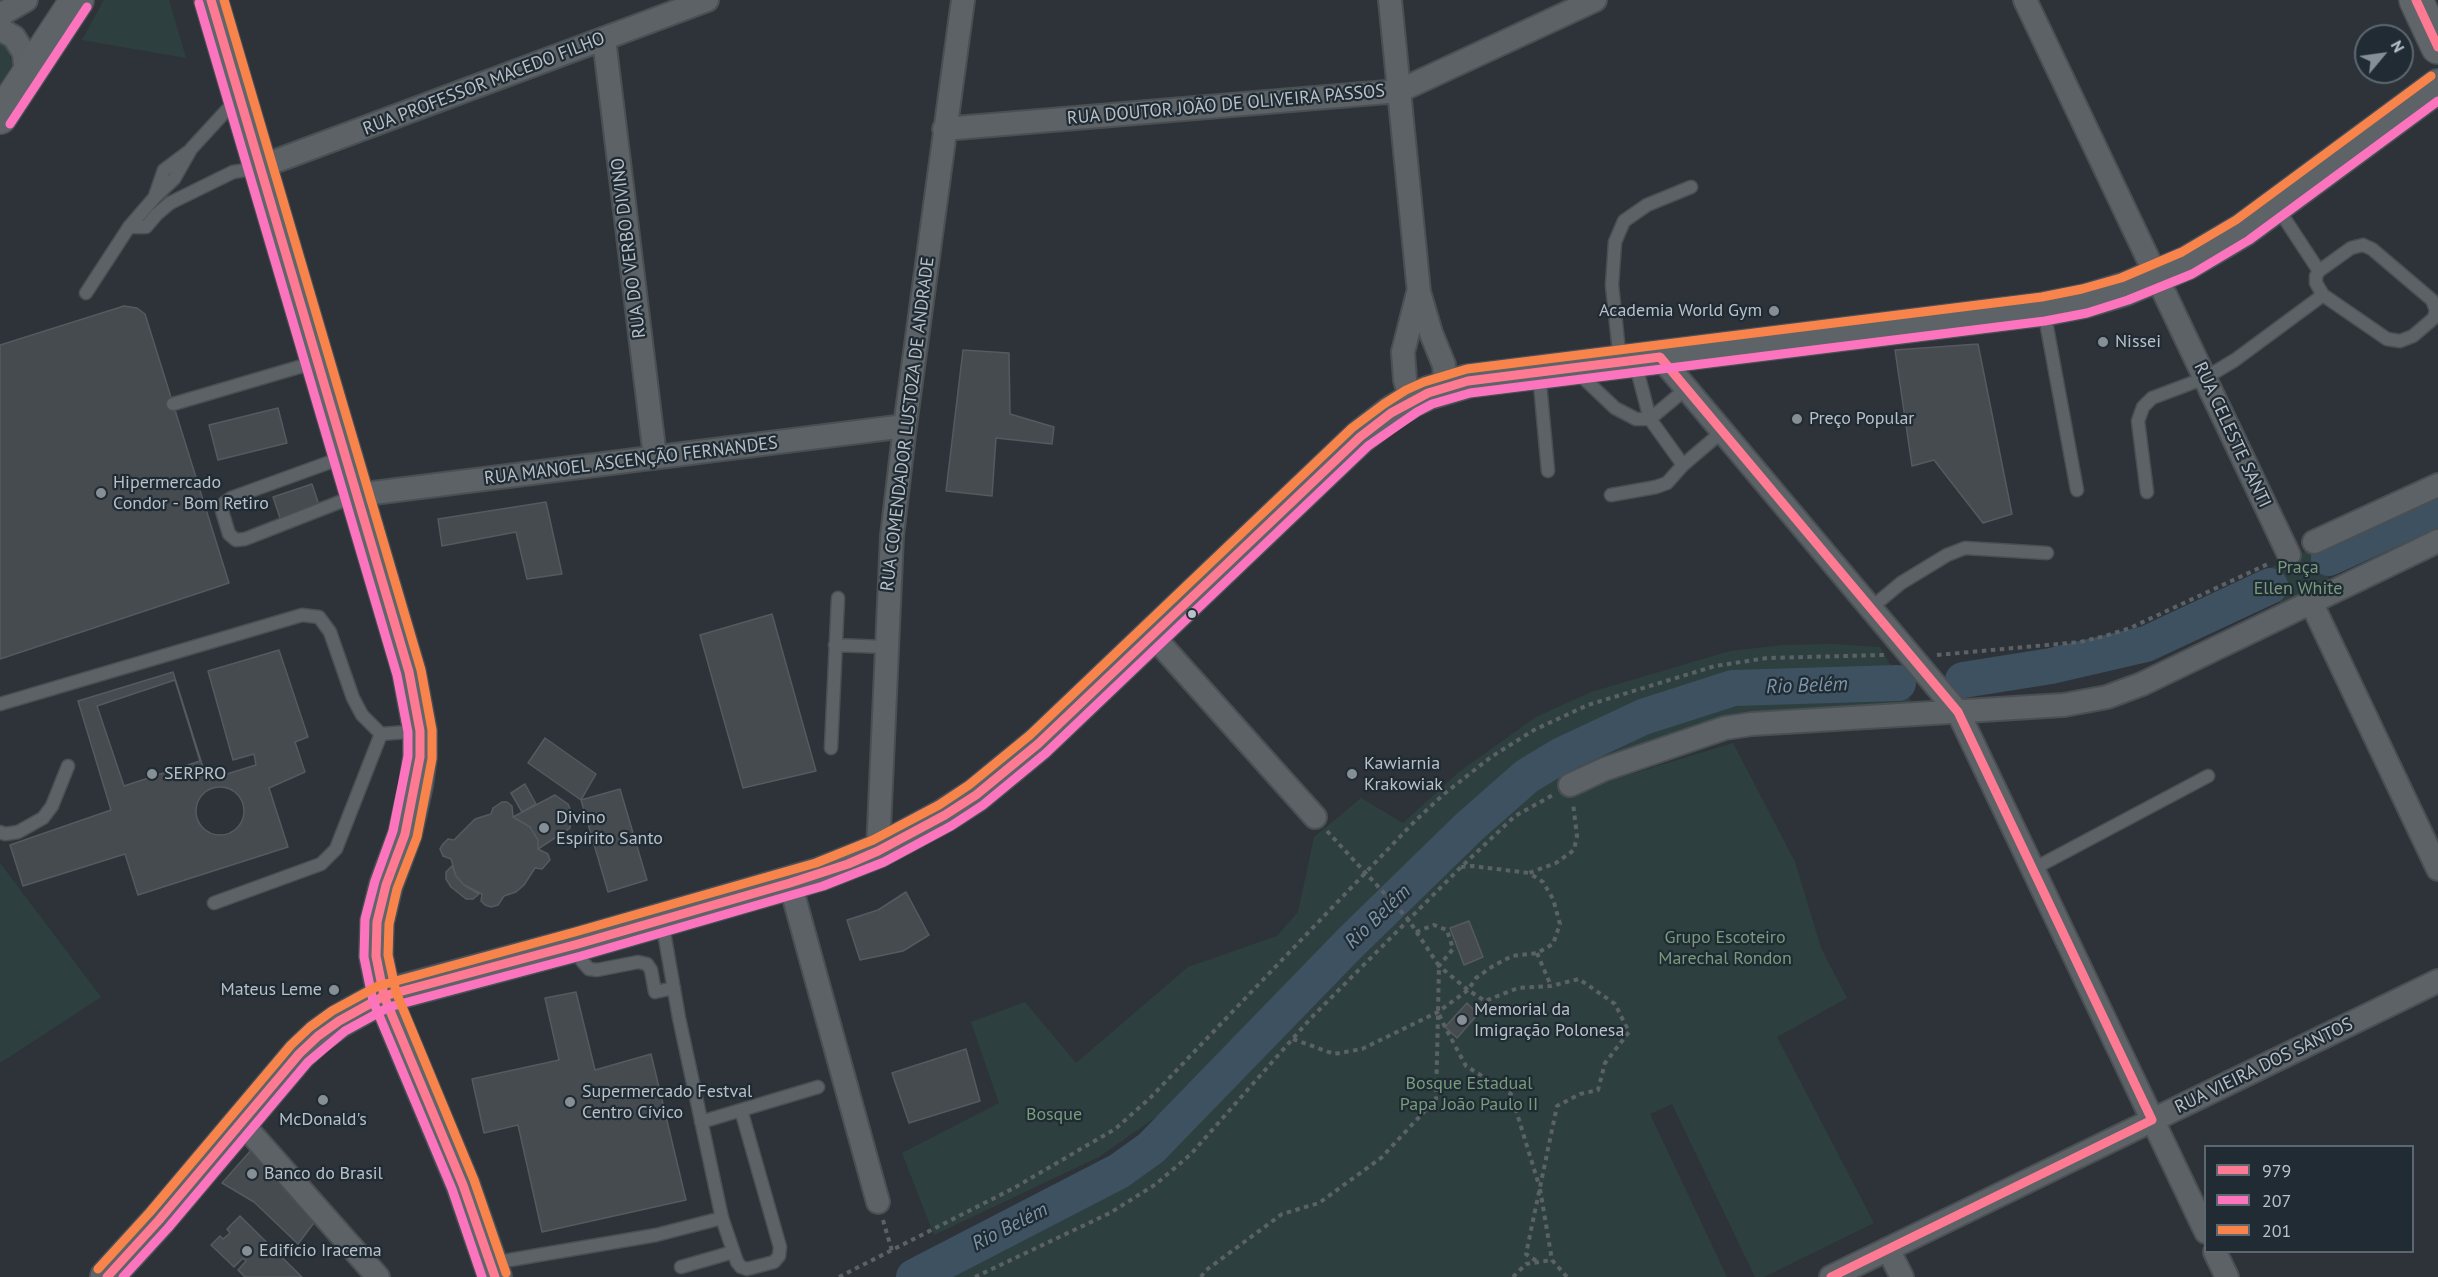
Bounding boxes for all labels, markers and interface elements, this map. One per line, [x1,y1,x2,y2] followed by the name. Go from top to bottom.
[2354,24,2414,84] north arrow
[360,28,608,140] street label: RUA PROFESSOR MACEDO FILHO
[2387,37,2409,56] text: N
[1066,80,1386,130] street label: RUA DOUTOR JOÃO DE OLIVEIRA PASSOS
[607,156,651,340] street label: RUA DO VERBO DIVINO
[877,256,939,592] street label: RUA COMENDADOR LUSTOZA DE ANDRADE
[1599,300,1762,322] place label: Academia World Gym
[1767,304,1781,318] marker: Academia World Gym
[2115,331,2161,353] place label: Nissei
[2096,335,2110,349] marker: Nissei
[2189,359,2275,511] street label: RUA CELESTE SANTI
[1809,408,1914,430] place label: Preço Popular
[1790,412,1804,426] marker: Preço Popular
[483,432,779,490] street label: RUA MANOEL ASCENÇÃO FERNANDES
[113,472,269,514] place label: Hipermercado Condor - Bom Retiro
[94,486,108,500] marker: Hipermercado Condor - Bom Retiro
[2254,557,2342,600] park label: Praça Ellen White
[1186,608,1198,620] unlabelled marker
[1766,673,1848,699] water label: Rio Belém
[1364,753,1443,795] place label: Kawiarnia Krakowiak
[164,763,226,785] place label: SERPRO
[145,767,159,781] marker: SERPRO
[1345,767,1359,781] marker: Kawiarnia Krakowiak
[556,807,663,850] place label: Divino Espírito Santo
[537,821,551,835] marker: Divino Espírito Santo
[1340,880,1416,954] water label: Rio Belém
[1658,927,1792,970] park label: Grupo Escoteiro Marechal Rondon
[221,979,322,1001] place label: Mateus Leme
[327,983,341,997] marker: Mateus Leme
[1474,999,1624,1042] place label: Memorial da Imigração Polonesa
[1455,1013,1469,1027] marker: Memorial da Imigração Polonesa
[2171,1013,2357,1119] street label: RUA VIEIRA DOS SANTOS
[1400,1073,1538,1116] park label: Bosque Estadual Papa João Paulo II
[582,1081,752,1124] place label: Supermercado Festval Centro Cívico
[316,1093,330,1107] marker: McDonald's
[563,1095,577,1109] marker: Supermercado Festval Centro Cívico
[1026,1104,1082,1126] park label: Bosque
[279,1109,367,1131] place label: McDonald's
[2204,1145,2414,1253] legend
[2262,1159,2291,1182] text: 979
[264,1163,383,1185] place label: Banco do Brasil
[245,1167,259,1181] marker: Banco do Brasil
[2262,1189,2291,1212] text: 207
[968,1198,1052,1256] water label: Rio Belém
[2262,1219,2291,1242] text: 201
[259,1240,382,1262] place label: Edifício Iracema
[240,1244,254,1258] marker: Edifício Iracema

